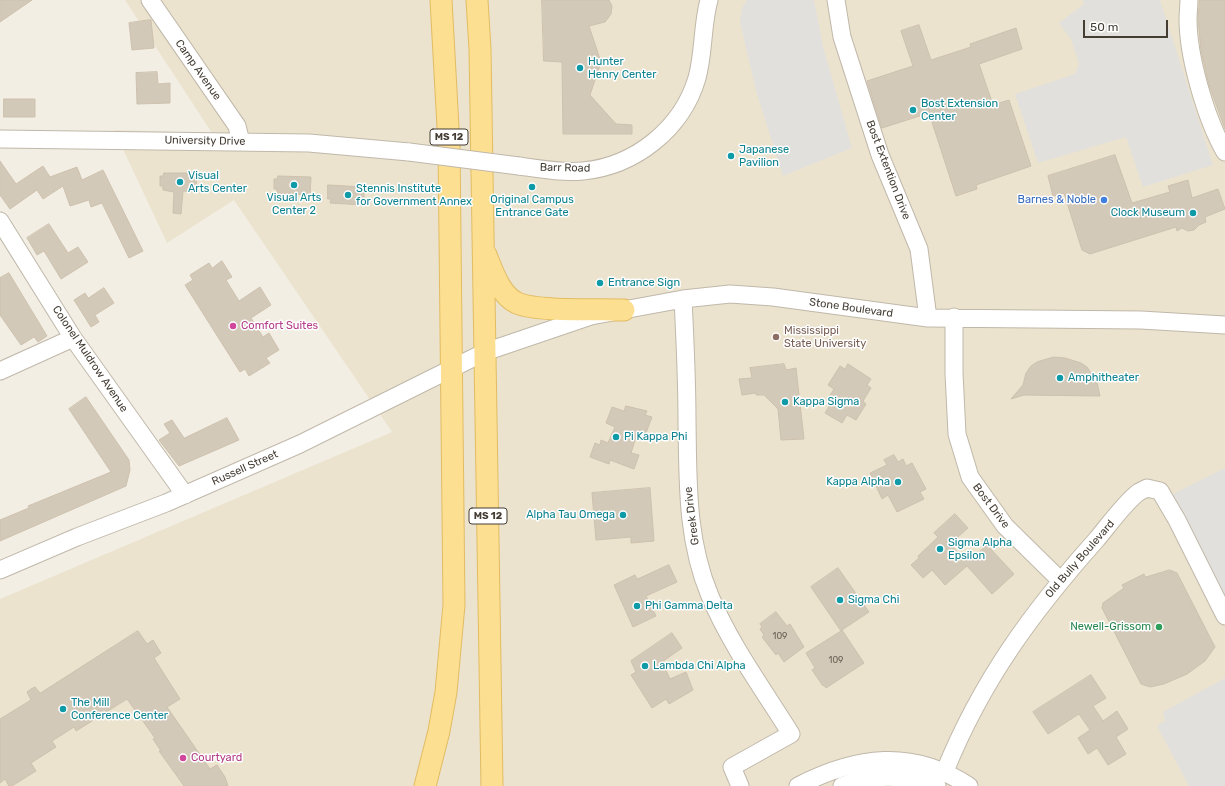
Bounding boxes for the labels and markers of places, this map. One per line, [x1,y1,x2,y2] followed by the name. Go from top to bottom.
[588,55,656,81] place label: Hunter Henry Center
[575,63,585,73] marker: Hunter Henry Center
[921,97,998,123] place label: Bost Extension Center
[908,105,918,115] marker: Bost Extension Center
[739,143,789,169] place label: Japanese Pavilion
[726,151,736,161] marker: Japanese Pavilion
[188,169,247,195] place label: Visual Arts Center
[175,177,185,187] marker: Visual Arts Center
[289,180,299,190] marker: Visual Arts Center 2
[356,182,472,208] place label: Stennis Institute for Government Annex
[527,182,537,192] marker: Original Campus Entrance Gate
[343,190,353,200] marker: Stennis Institute for Government Annex
[267,191,321,217] place label: Visual Arts Center 2
[490,193,574,219] place label: Original Campus Entrance Gate
[1018,193,1096,207] place label: Barnes & Noble
[1099,195,1109,205] marker: Barnes & Noble
[1111,206,1185,220] place label: Clock Museum
[1188,208,1198,218] marker: Clock Museum
[608,276,680,290] place label: Entrance Sign
[595,278,605,288] marker: Entrance Sign
[241,319,318,333] place label: Comfort Suites
[228,321,238,331] marker: Comfort Suites
[784,324,866,350] place label: Mississippi State University
[771,332,781,342] marker: Mississippi State University
[1068,371,1139,385] place label: Amphitheater
[1055,373,1065,383] marker: Amphitheater
[793,395,859,409] place label: Kappa Sigma
[780,397,790,407] marker: Kappa Sigma
[624,430,687,444] place label: Pi Kappa Phi
[611,432,621,442] marker: Pi Kappa Phi
[826,475,890,489] place label: Kappa Alpha
[893,477,903,487] marker: Kappa Alpha
[526,508,615,522] place label: Alpha Tau Omega
[618,510,628,520] marker: Alpha Tau Omega
[948,536,1012,562] place label: Sigma Alpha Epsilon
[935,544,945,554] marker: Sigma Alpha Epsilon
[848,593,899,607] place label: Sigma Chi
[835,595,845,605] marker: Sigma Chi
[645,599,733,613] place label: Phi Gamma Delta
[632,601,642,611] marker: Phi Gamma Delta
[1070,620,1151,634] place label: Newell-Grissom
[1154,622,1164,632] marker: Newell-Grissom
[653,659,746,673] place label: Lambda Chi Alpha
[640,661,650,671] marker: Lambda Chi Alpha
[71,696,168,722] place label: The Mill Conference Center
[58,704,68,714] marker: The Mill Conference Center
[191,751,242,765] place label: Courtyard
[178,753,188,763] marker: Courtyard

